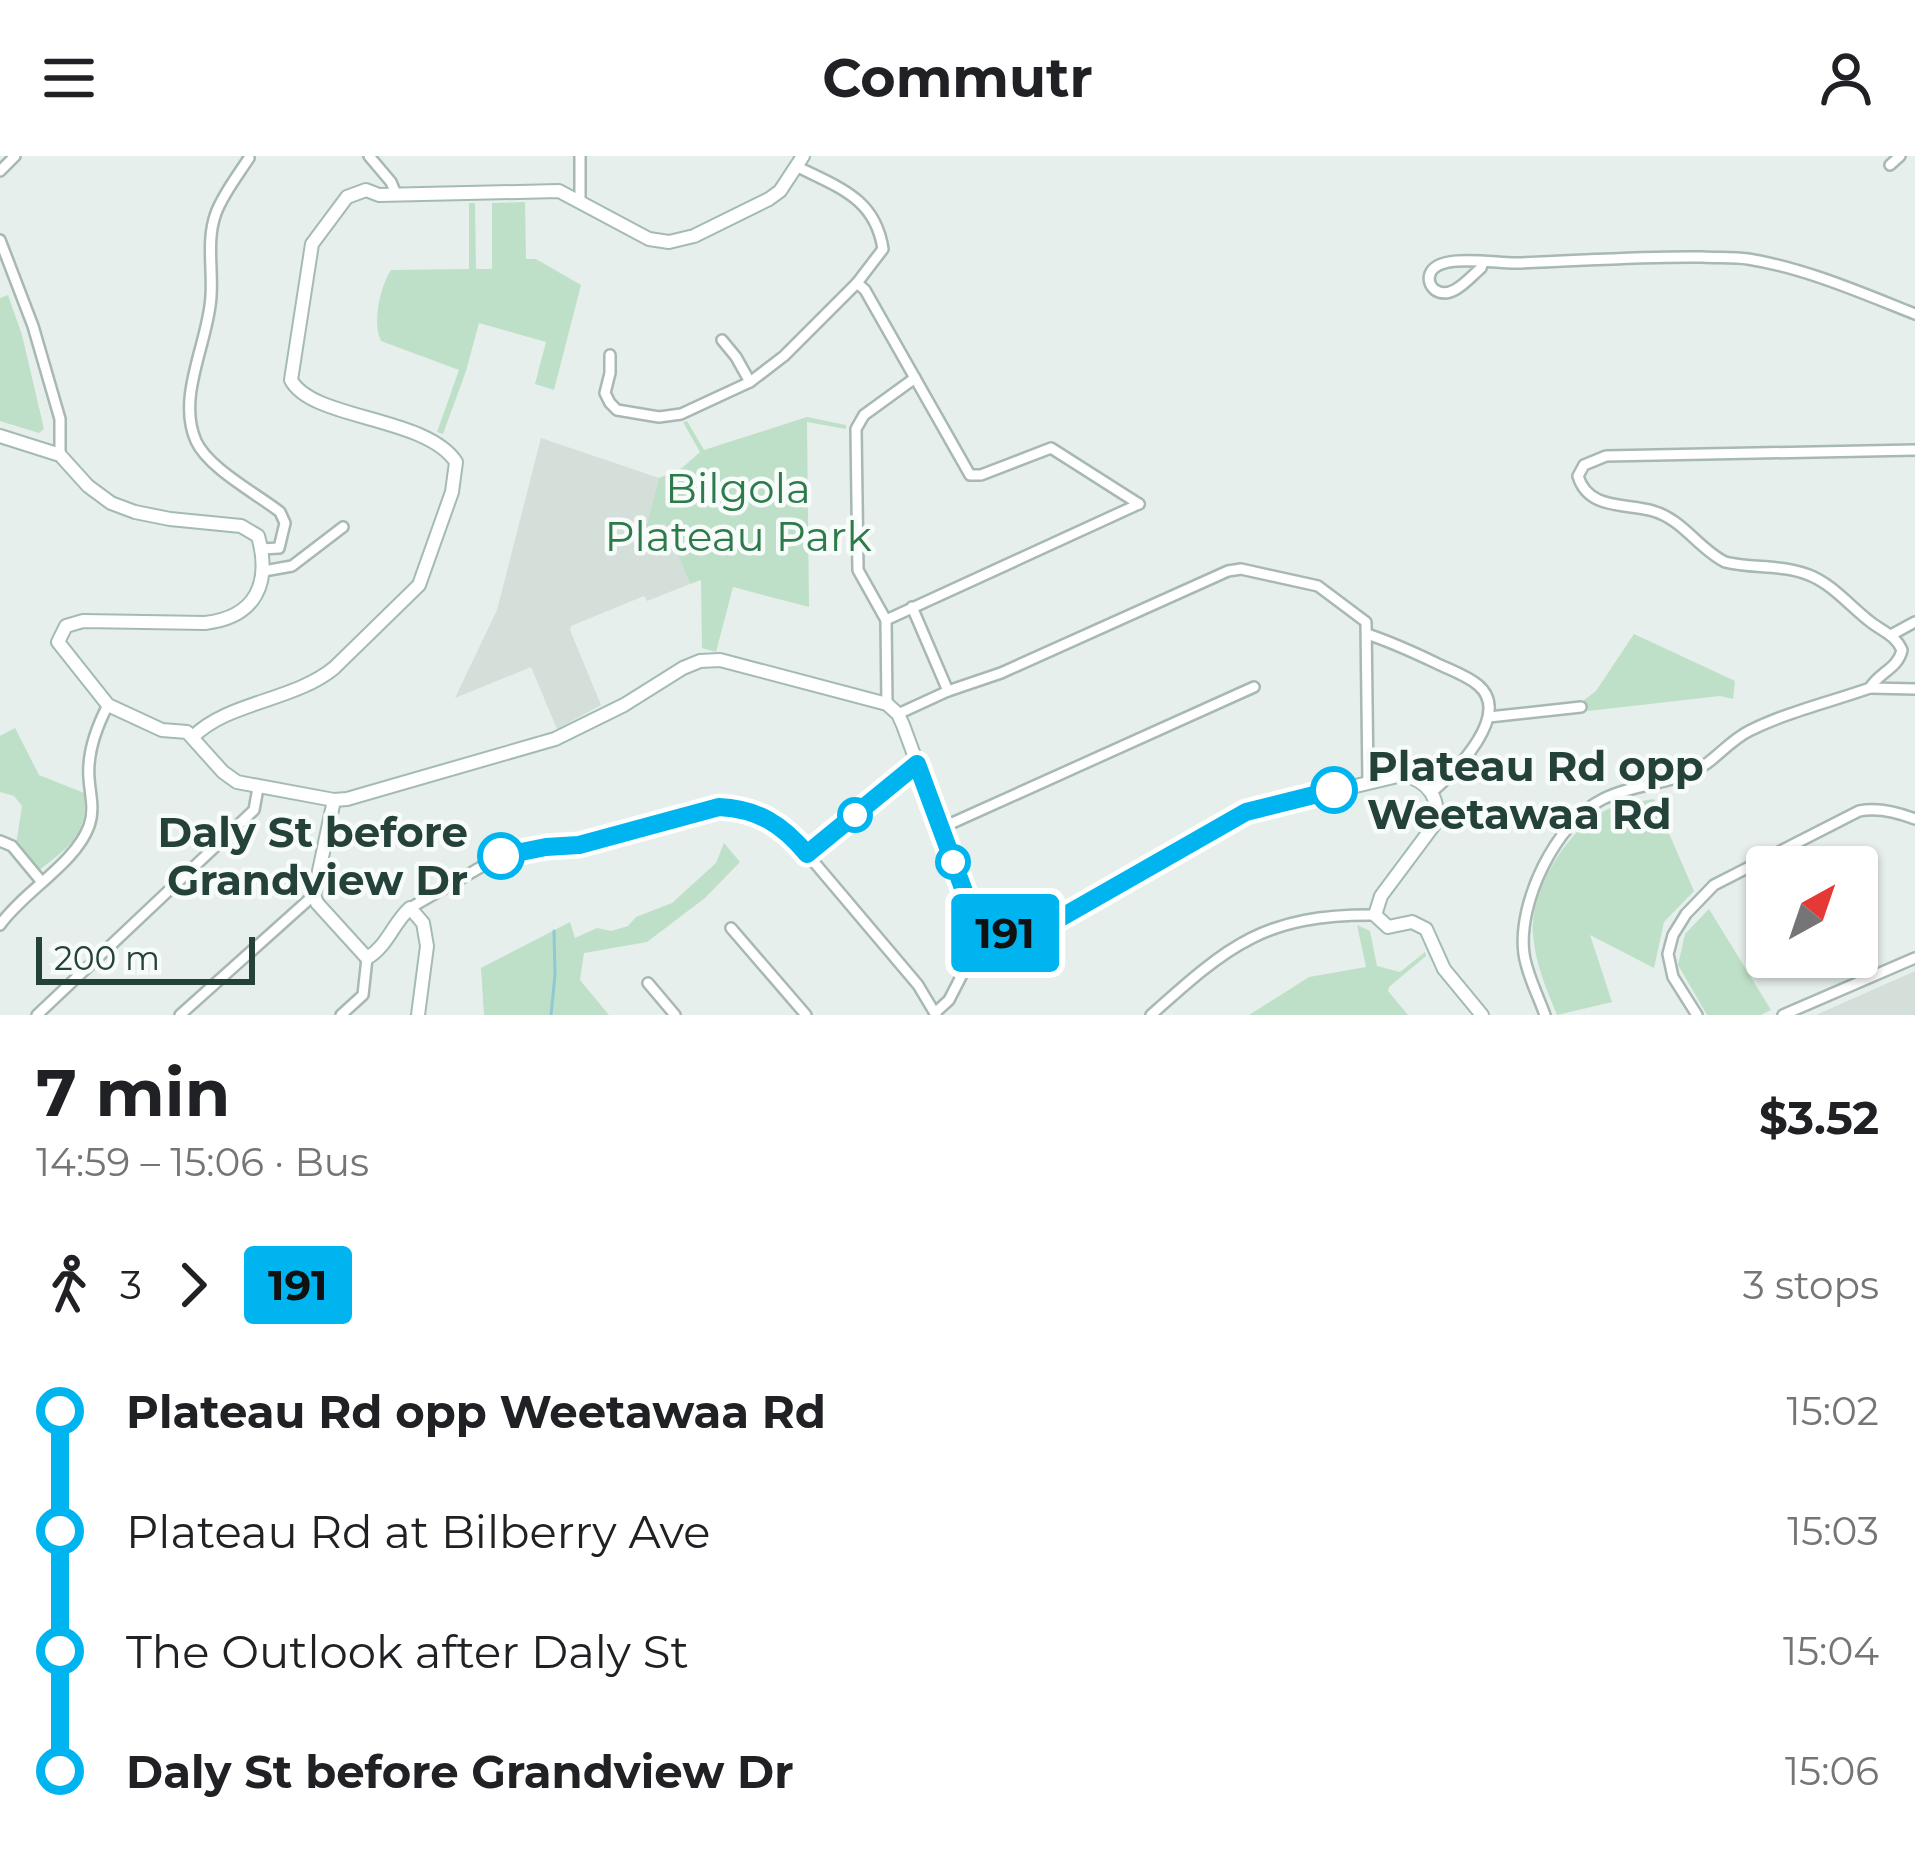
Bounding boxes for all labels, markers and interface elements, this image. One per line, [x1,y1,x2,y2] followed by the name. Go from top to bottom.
[36,45,102,111] icon: menu
[822,45,1093,111] text: Commutr
[1813,45,1879,111] icon: person
[604,462,872,562] park label: Bilgola Plateau Park
[1367,740,1704,840] place label: Plateau Rd opp Weetawaa Rd
[1312,768,1356,812] marker: Plateau Rd opp Weetawaa Rd
[839,799,871,831] unlabelled marker
[158,806,468,906] place label: Daly St before Grandview Dr
[479,834,523,878] marker: Daly St before Grandview Dr
[937,846,969,878] unlabelled marker
[1746,846,1878,978] north arrow
[1746,846,1878,978] map controls
[936,894,1074,972] line badge: 191
[975,907,1035,959] text: 191
[36,931,255,984] scale bar
[54,938,160,978] text: 200 m
[36,1052,230,1133] text: 7 min
[1759,1090,1879,1145] text: $3.52
[36,1138,369,1186] text: 14:59 – 15:06 · Bus
[36,1252,102,1318] icon: walk
[160,1252,226,1318] icon: forward
[268,1259,328,1311] text: 191
[120,1261,142,1309] text: 3
[1743,1261,1879,1309] text: 3 stops
[126,1384,826,1439] text: Plateau Rd opp Weetawaa Rd
[1787,1387,1879,1435] text: 15:02
[126,1504,710,1559] text: Plateau Rd at Bilberry Ave
[1787,1507,1879,1555] text: 15:03
[126,1624,689,1679] text: The Outlook after Daly St
[1783,1627,1879,1675] text: 15:04
[126,1744,794,1799] text: Daly St before Grandview Dr
[1785,1747,1879,1795] text: 15:06

